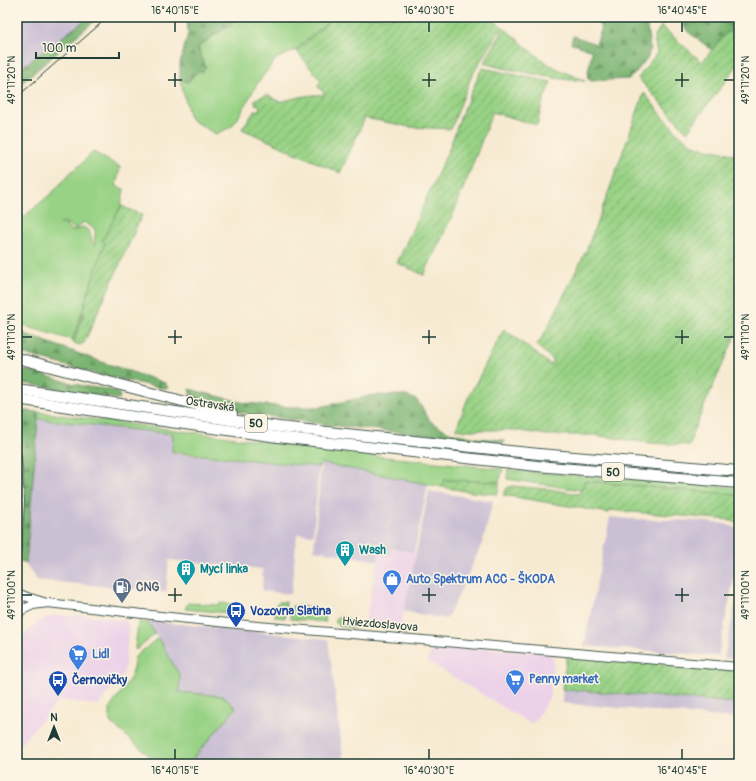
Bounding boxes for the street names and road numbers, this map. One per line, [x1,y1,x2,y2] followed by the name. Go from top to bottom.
[185,394,236,415] street label: Ostravská
[245,414,267,432] road number: 50
[602,463,624,481] road number: 50
[341,614,419,635] street label: Hviezdoslavova

